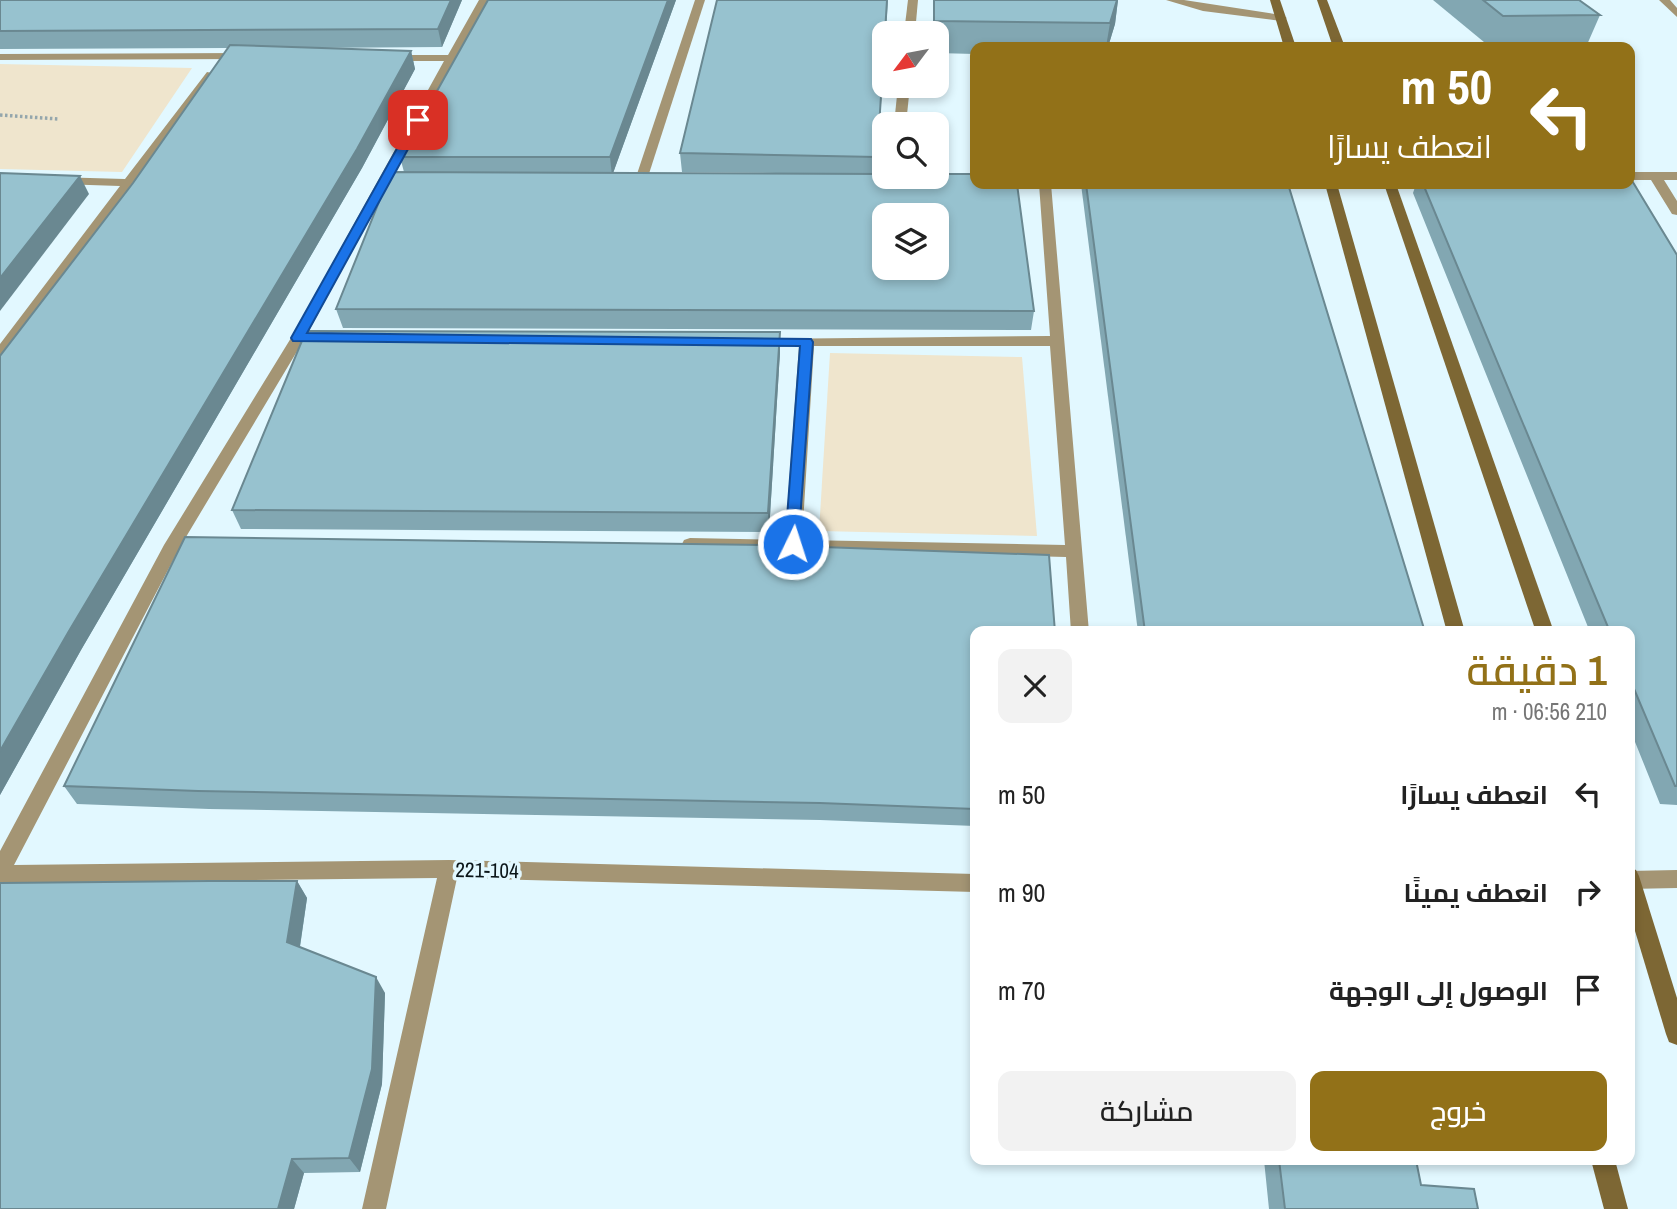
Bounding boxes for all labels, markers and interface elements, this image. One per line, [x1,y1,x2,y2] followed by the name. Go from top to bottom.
[872,21,948,98] north arrow
[872,21,949,280] map controls
[1400,53,1492,119] text: 50 m
[1516,70,1607,161] icon: left
[388,90,448,150] pin
[399,101,437,139] icon: arrive
[872,112,949,189] button: search
[1327,125,1492,168] text: انعطف يسارًا
[872,203,949,280] button: layers
[756,507,830,581] position arrow
[1466,642,1607,698] text: 1 دقيقة
[998,649,1072,723] button: close
[1492,696,1607,727] text: 210 m · 06:56
[1569,775,1607,813] icon: left
[998,777,1045,812] text: 50 m
[1400,777,1548,812] text: انعطف يسارًا
[455,855,519,885] street label: 221-104
[1569,873,1607,911] icon: right
[998,875,1045,910] text: 90 m
[1403,875,1548,910] text: انعطف يمينًا
[1569,971,1607,1009] icon: arrive
[998,973,1045,1008] text: 70 m
[1329,973,1548,1008] text: الوصول إلى الوجهة
[998,1071,1296,1151] button: مشاركة
[1310,1071,1607,1151] button: خروج

